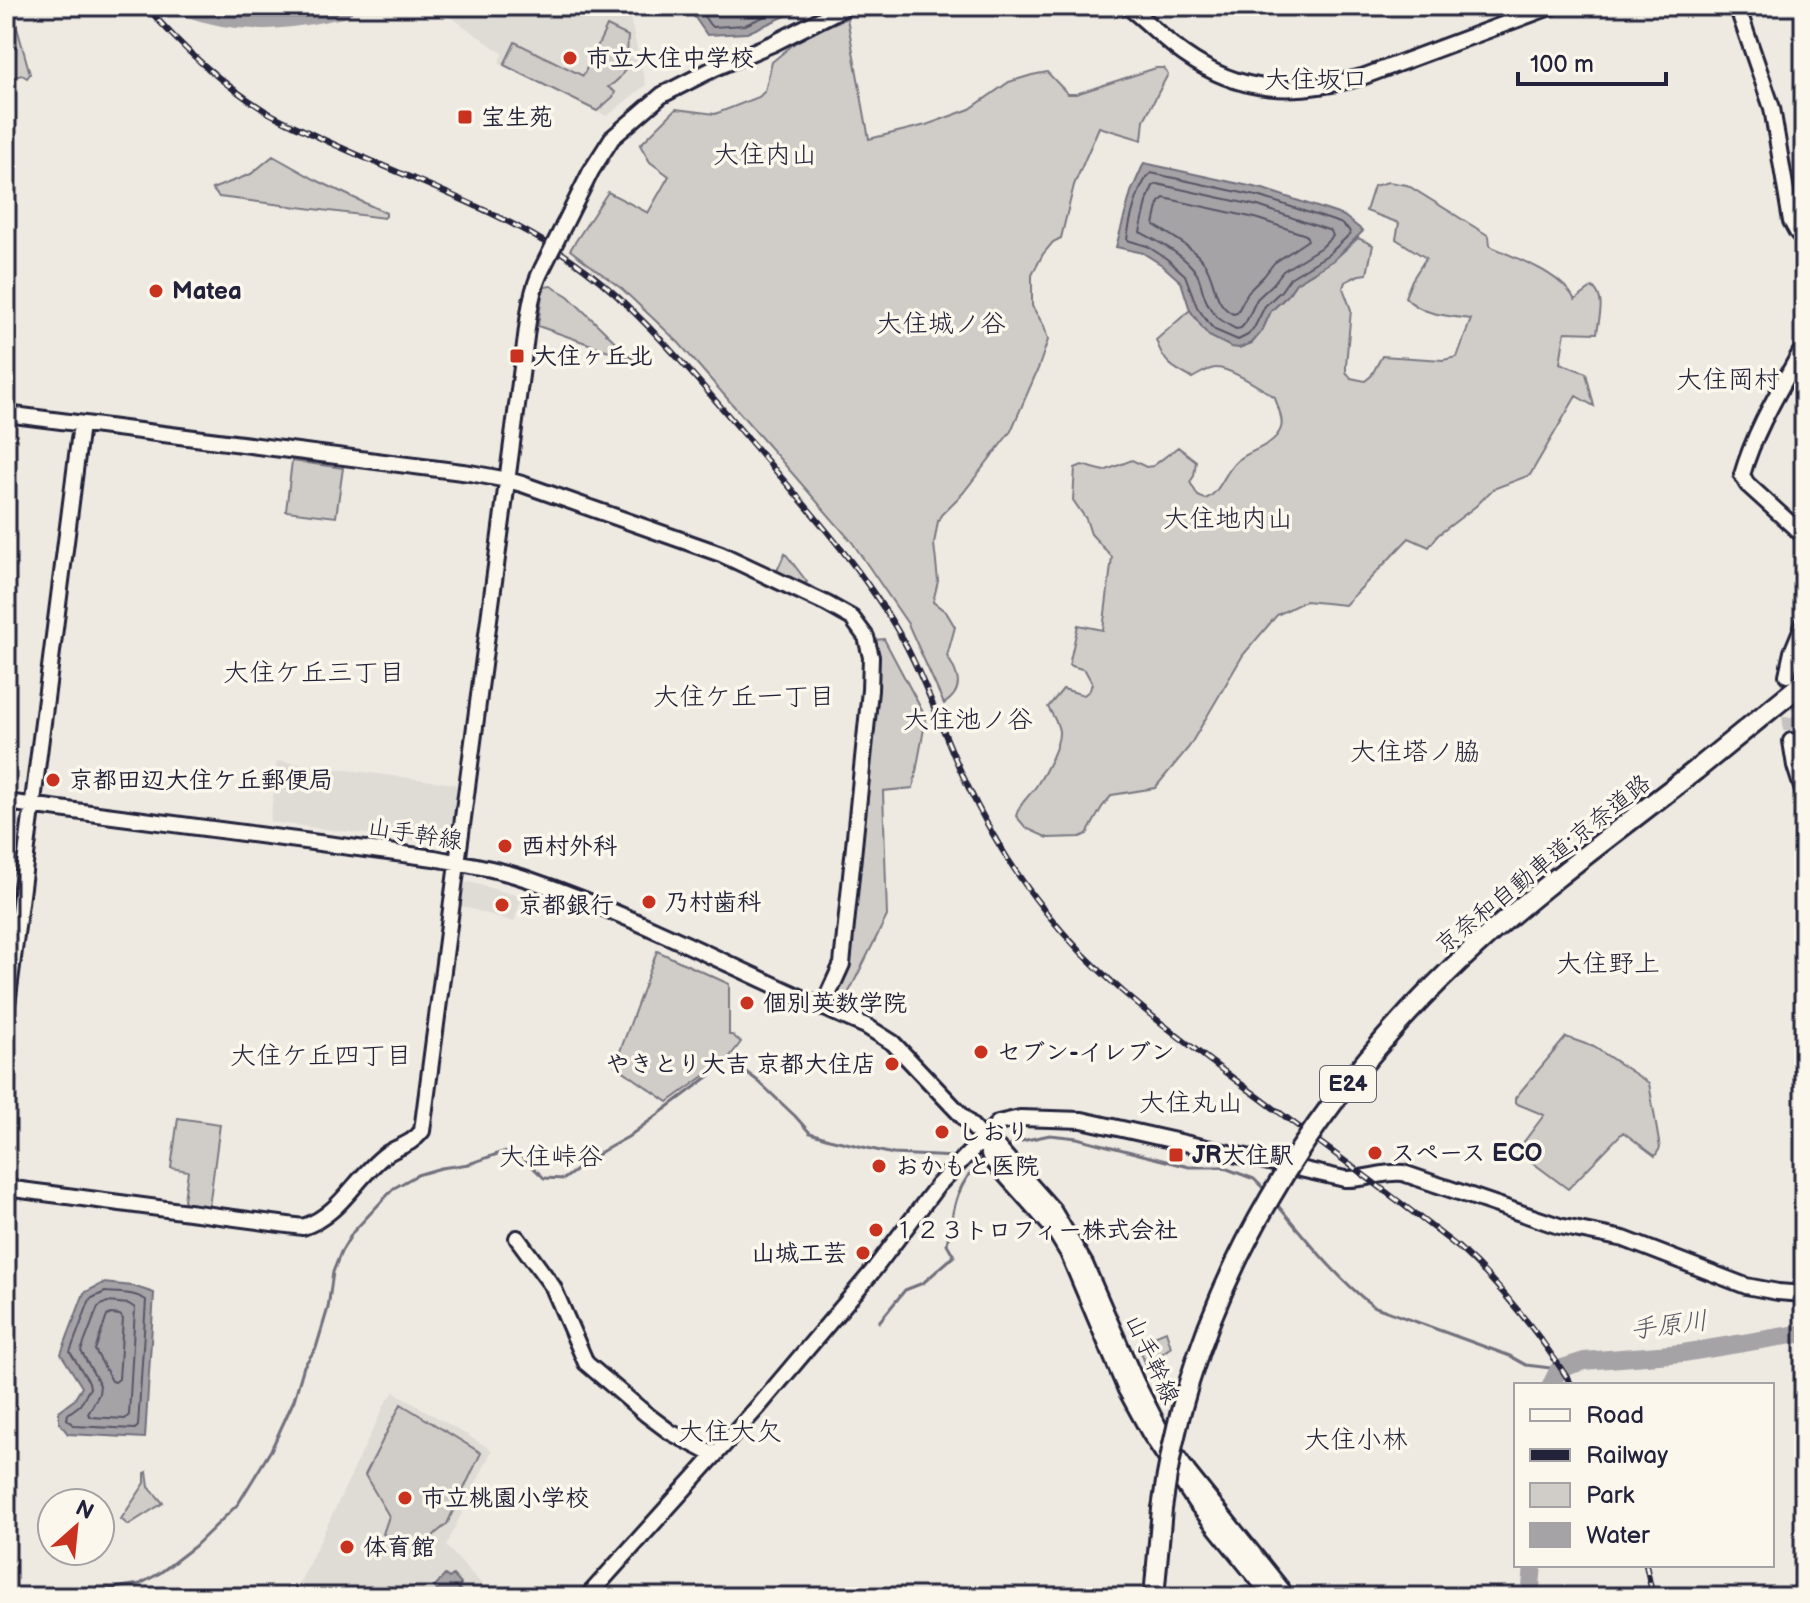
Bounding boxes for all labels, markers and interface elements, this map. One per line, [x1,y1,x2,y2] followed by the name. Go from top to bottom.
[1518,36,1666,86] scale bar
[586,44,754,73] place label: 市立大住中学校
[561,49,579,67] marker: 市立大住中学校
[1530,50,1594,79] text: 100 m
[1264,65,1368,96] district label: 大住坂口
[481,103,553,132] place label: 宝生苑
[456,108,474,126] marker: 宝生苑
[713,140,817,171] district label: 大住内山
[172,277,242,306] place label: Matea
[147,282,165,300] marker: Matea
[876,309,1006,340] district label: 大住城ノ谷
[533,342,653,371] place label: 大住ヶ丘北
[508,347,526,365] marker: 大住ヶ丘北
[1676,365,1780,396] district label: 大住岡村
[1163,504,1293,535] district label: 大住地内山
[223,658,405,689] district label: 大住ケ丘三丁目
[653,682,835,713] district label: 大住ケ丘一丁目
[903,705,1033,736] district label: 大住池ノ谷
[1350,737,1480,768] district label: 大住塔ノ脇
[69,766,333,795] place label: 京都田辺大住ケ丘郵便局
[1429,768,1657,960] street label: 京奈和自動車道;京奈道路
[44,771,62,789] marker: 京都田辺大住ケ丘郵便局
[365,812,465,856] street label: 山手幹線
[521,832,617,861] place label: 西村外科
[496,837,514,855] marker: 西村外科
[665,888,761,917] place label: 乃村歯科
[518,891,614,920] place label: 京都銀行
[640,893,658,911] marker: 乃村歯科
[493,896,511,914] marker: 京都銀行
[1556,949,1660,980] district label: 大住野上
[763,989,907,1018] place label: 個別英数学院
[738,994,756,1012] marker: 個別英数学院
[997,1038,1175,1067] place label: セブン-イレブン
[230,1041,412,1072] district label: 大住ケ丘四丁目
[972,1043,990,1061] marker: セブン-イレブン
[606,1050,876,1079] place label: やきとり大吉 京都大住店
[883,1055,901,1073] marker: やきとり大吉 京都大住店
[1320,1066,1376,1102] road number: E24
[1139,1088,1243,1119] district label: 大住丸山
[958,1118,1030,1147] place label: しおり
[933,1123,951,1141] marker: しおり
[1391,1139,1542,1168] place label: スペース ECO
[1192,1141,1293,1170] place label: JR大住駅
[499,1142,603,1173] district label: 大住峠谷
[1366,1144,1384,1162] marker: スペース ECO
[1167,1146,1185,1164] marker: JR大住駅
[895,1152,1039,1181] place label: おかもと医院
[870,1157,888,1175] marker: おかもと医院
[892,1216,1178,1245] place label: １２３トロフィー株式会社
[867,1221,885,1239] marker: １２３トロフィー株式会社
[751,1239,847,1268] place label: 山城工芸
[854,1244,872,1262] marker: 山城工芸
[1628,1306,1710,1346] water label: 手原川
[1119,1309,1185,1409] street label: 山手幹線
[1514,1383,1774,1567] legend
[1586,1401,1644,1430] text: Road
[678,1417,782,1448] district label: 大住大欠
[1304,1425,1408,1456] district label: 大住小林
[1586,1441,1668,1470] text: Railway
[1586,1481,1634,1510] text: Park
[421,1484,589,1513] place label: 市立桃園小学校
[36,1487,116,1567] north arrow
[396,1489,414,1507] marker: 市立桃園小学校
[71,1495,98,1526] text: N
[1586,1521,1650,1550] text: Water
[363,1533,435,1562] place label: 体育館
[338,1538,356,1556] marker: 体育館

